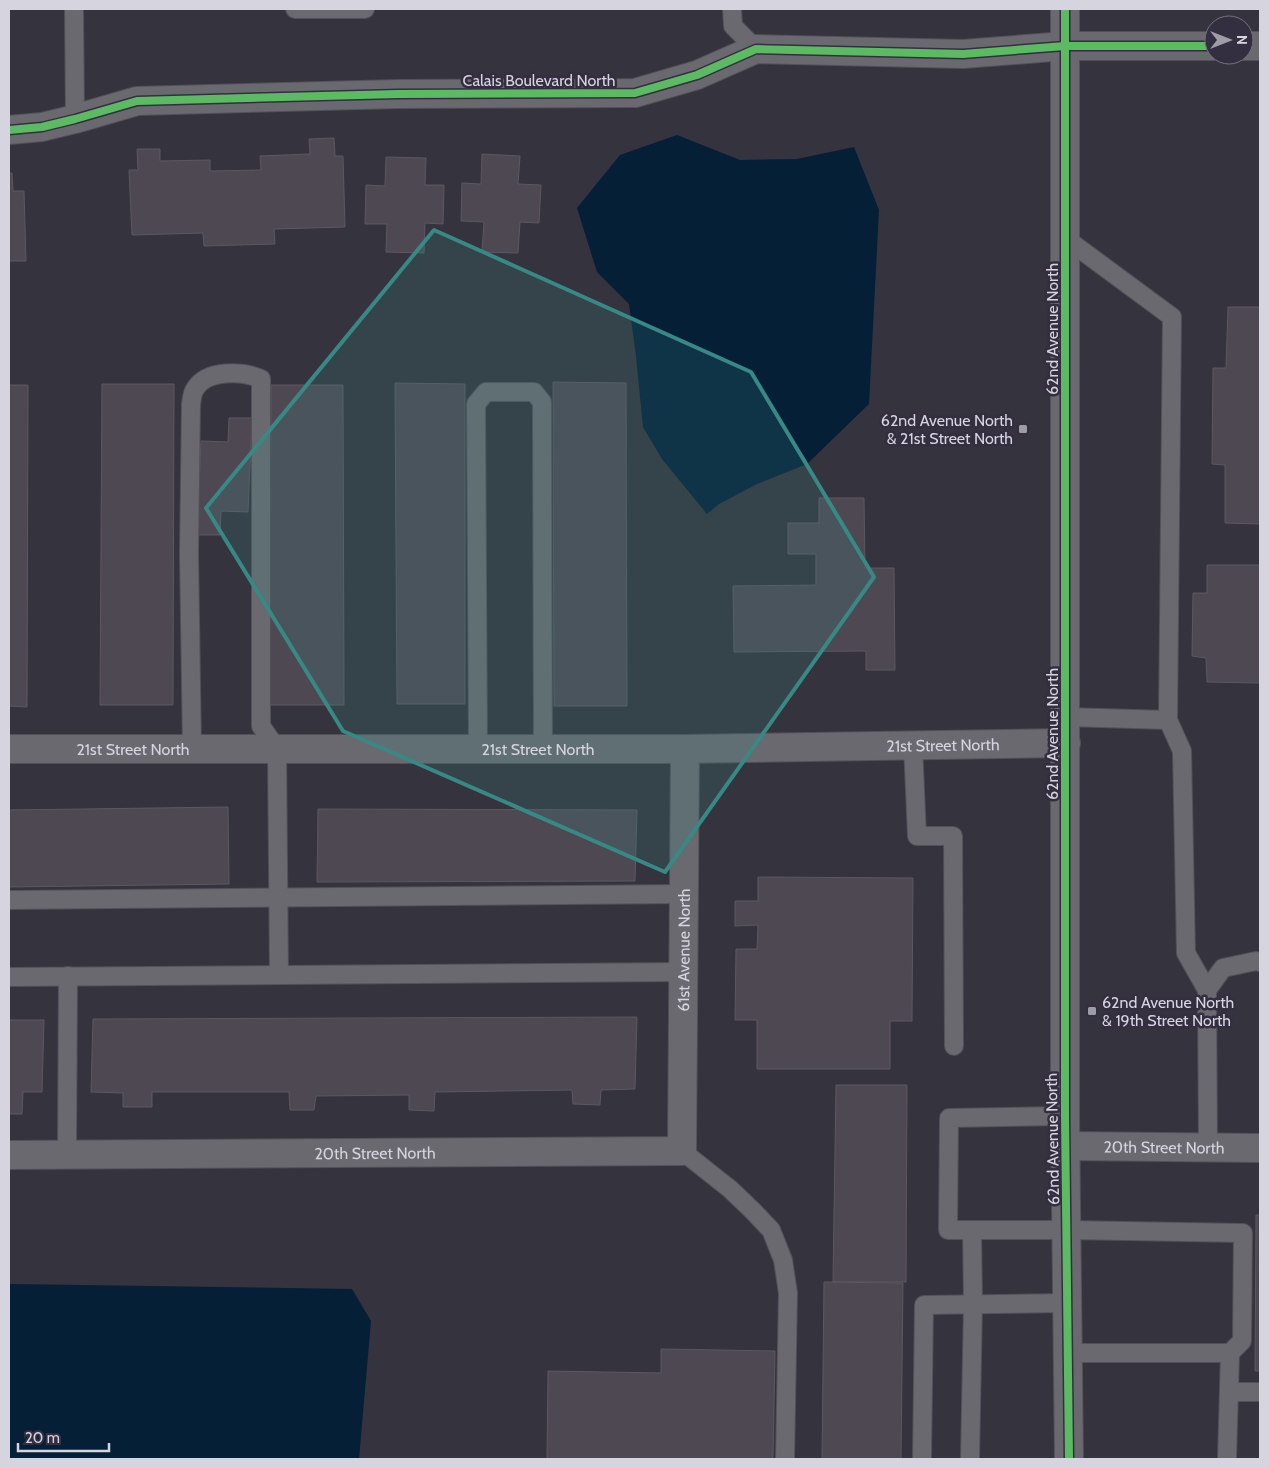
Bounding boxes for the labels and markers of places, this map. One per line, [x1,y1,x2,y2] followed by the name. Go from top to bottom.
[881,411,1013,448] place label: 62nd Avenue North & 21st Street North
[1017,423,1029,435] marker: 62nd Avenue North & 21st Street North
[1102,993,1234,1030] place label: 62nd Avenue North & 19th Street North
[1086,1005,1098,1017] marker: 62nd Avenue North & 19th Street North

